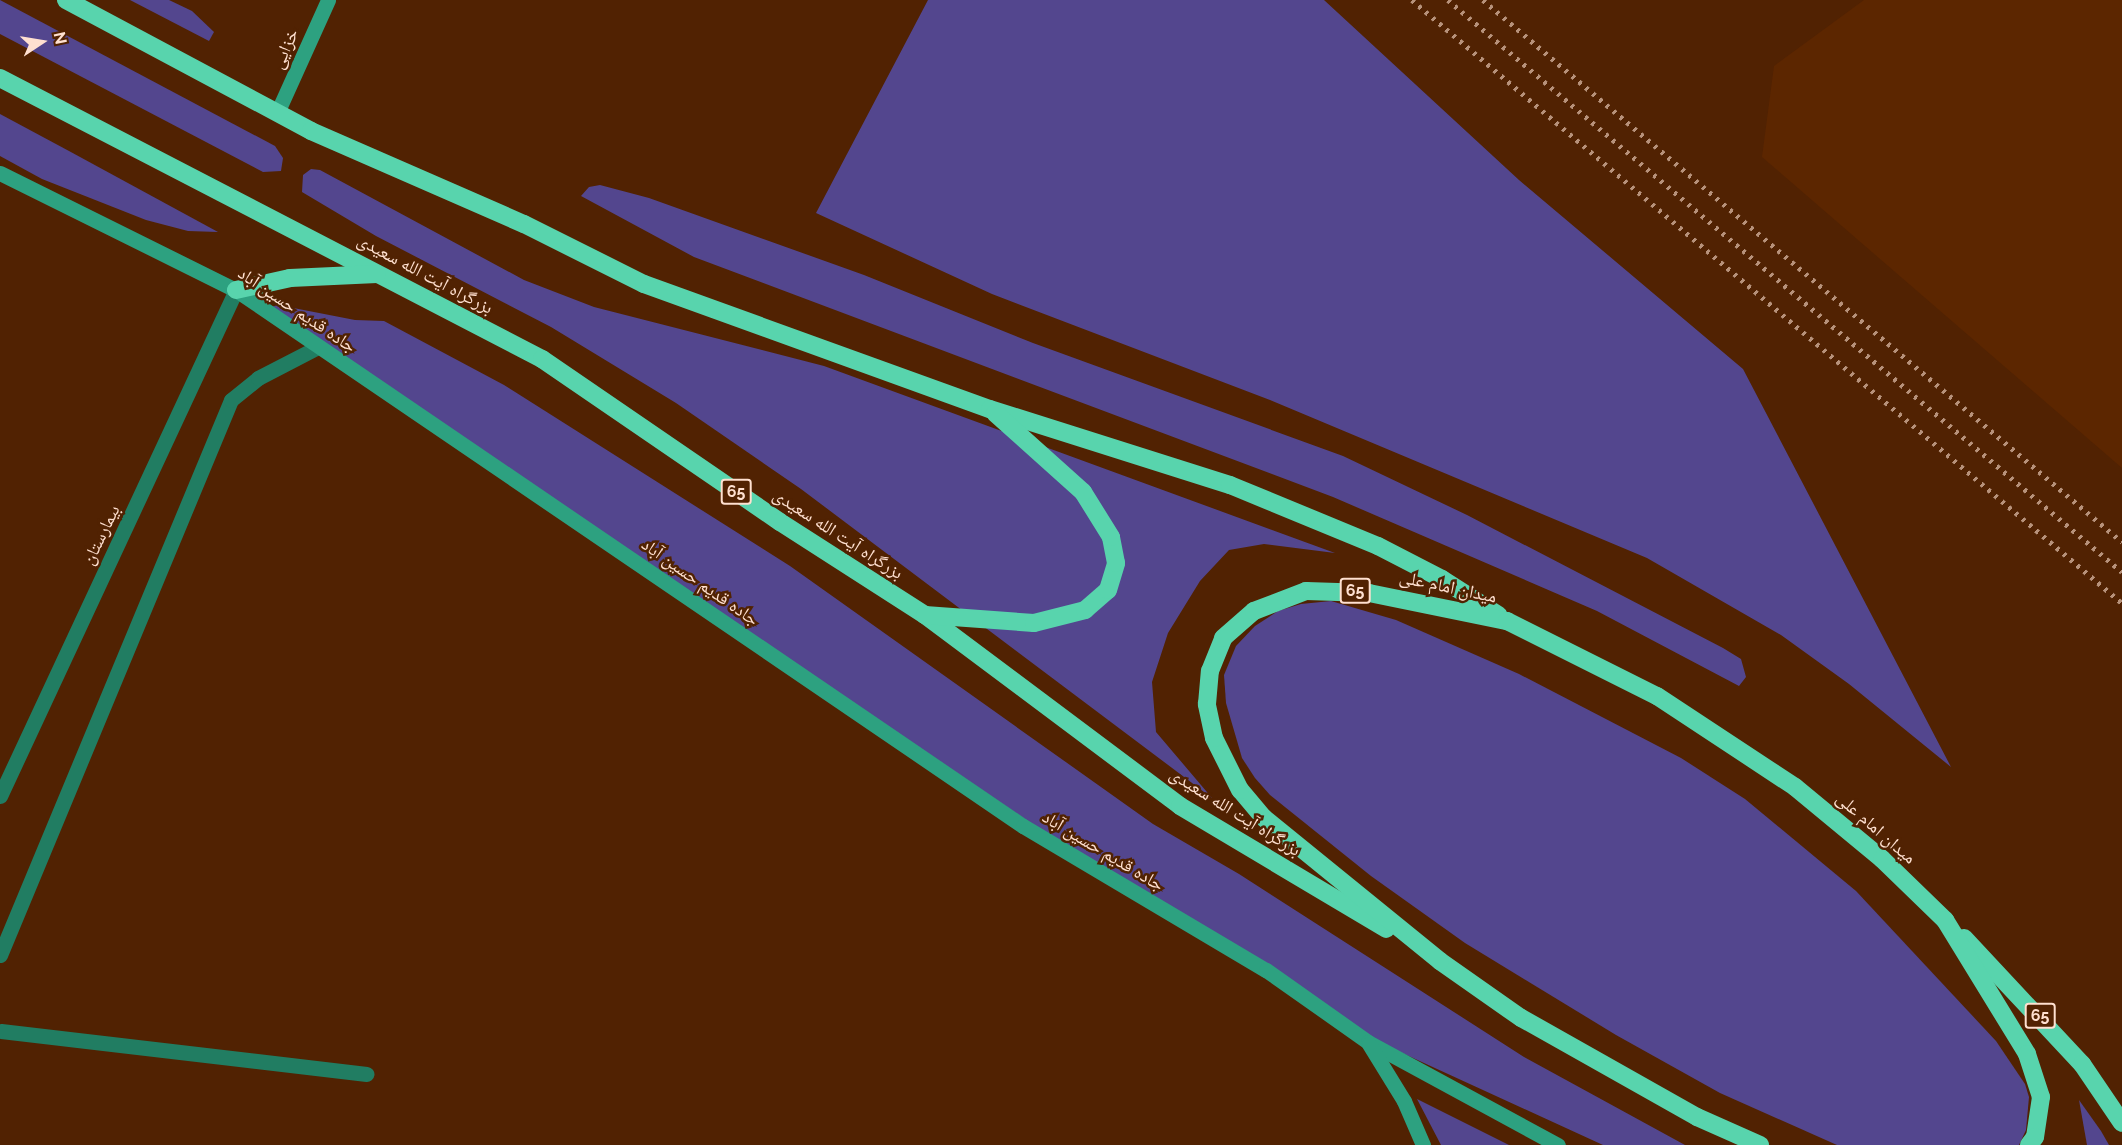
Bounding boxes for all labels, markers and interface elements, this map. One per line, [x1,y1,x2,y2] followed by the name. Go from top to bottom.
[12,12,72,72] north arrow
[267,26,303,72] street label: خزایی
[50,30,71,46] text: N
[353,229,497,319] street label: بزرگراه آیت الله سعیدی
[234,262,360,358] street label: جاده قدیم حسین آباد
[720,479,752,505] road number: 65
[769,484,907,584] street label: بزرگراه آیت الله سعیدی
[77,502,125,568] street label: بیمارستان
[637,534,763,630] street label: جاده قدیم حسین آباد
[1397,566,1499,608] street label: میدان امام علی
[1338,578,1372,604] road number: 65
[1165,763,1305,861] street label: بزرگراه آیت الله سعیدی
[1832,787,1920,869] street label: میدان امام علی
[1038,806,1168,896] street label: جاده قدیم حسین آباد
[2024,1003,2056,1029] road number: 65

